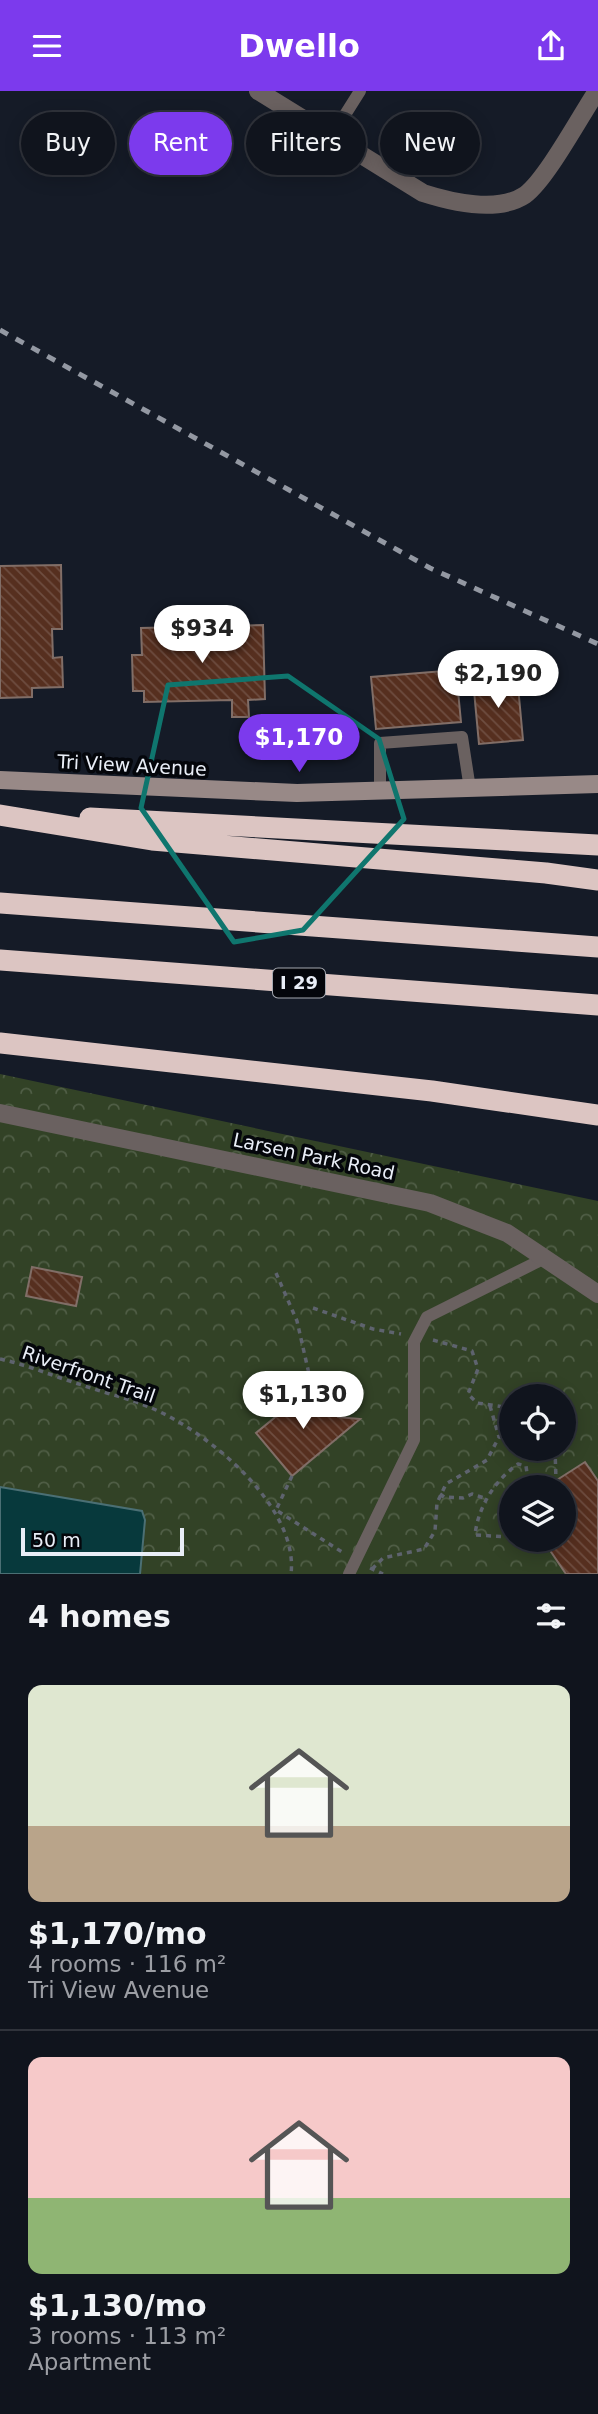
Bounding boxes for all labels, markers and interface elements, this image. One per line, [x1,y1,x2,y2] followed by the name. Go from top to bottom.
[28,27,66,65] icon: menu
[238,27,360,65] text: Dwello
[532,27,570,65] icon: share
[21,112,115,175] chip: Buy
[129,112,232,175] chip: Rent
[246,112,366,175] chip: Filters
[380,112,480,175] chip: New
[161,605,243,665] pin: $934
[170,615,234,641] text: $934
[441,651,555,710] pin: $2,190
[454,660,542,686] text: $2,190
[242,715,356,774] pin: $1,170
[255,724,343,750] text: $1,170
[56,750,207,780] street label: Tri View Avenue
[273,969,325,997] road number: I 29
[231,1128,397,1184] street label: Larsen Park Road
[20,1341,158,1407] street label: Riverfront Trail
[246,1371,360,1431] pin: $1,130
[259,1381,347,1407] text: $1,130
[499,1384,576,1552] map controls
[499,1384,576,1461] button: locate
[499,1475,576,1552] button: layers
[21,1525,184,1557] scale bar
[32,1529,81,1551] text: 50 m
[532,1597,570,1635] icon: filters
[28,1599,171,1634] text: 4 homes
[236,1730,362,1856] icon: home
[28,1916,207,1951] text: $1,170/mo
[28,1951,226,1977] text: 4 rooms · 116 m²
[28,1977,209,2003] text: Tri View Avenue
[236,2102,362,2228] icon: home
[28,2288,207,2323] text: $1,130/mo
[28,2323,226,2349] text: 3 rooms · 113 m²
[28,2349,151,2375] text: Apartment

